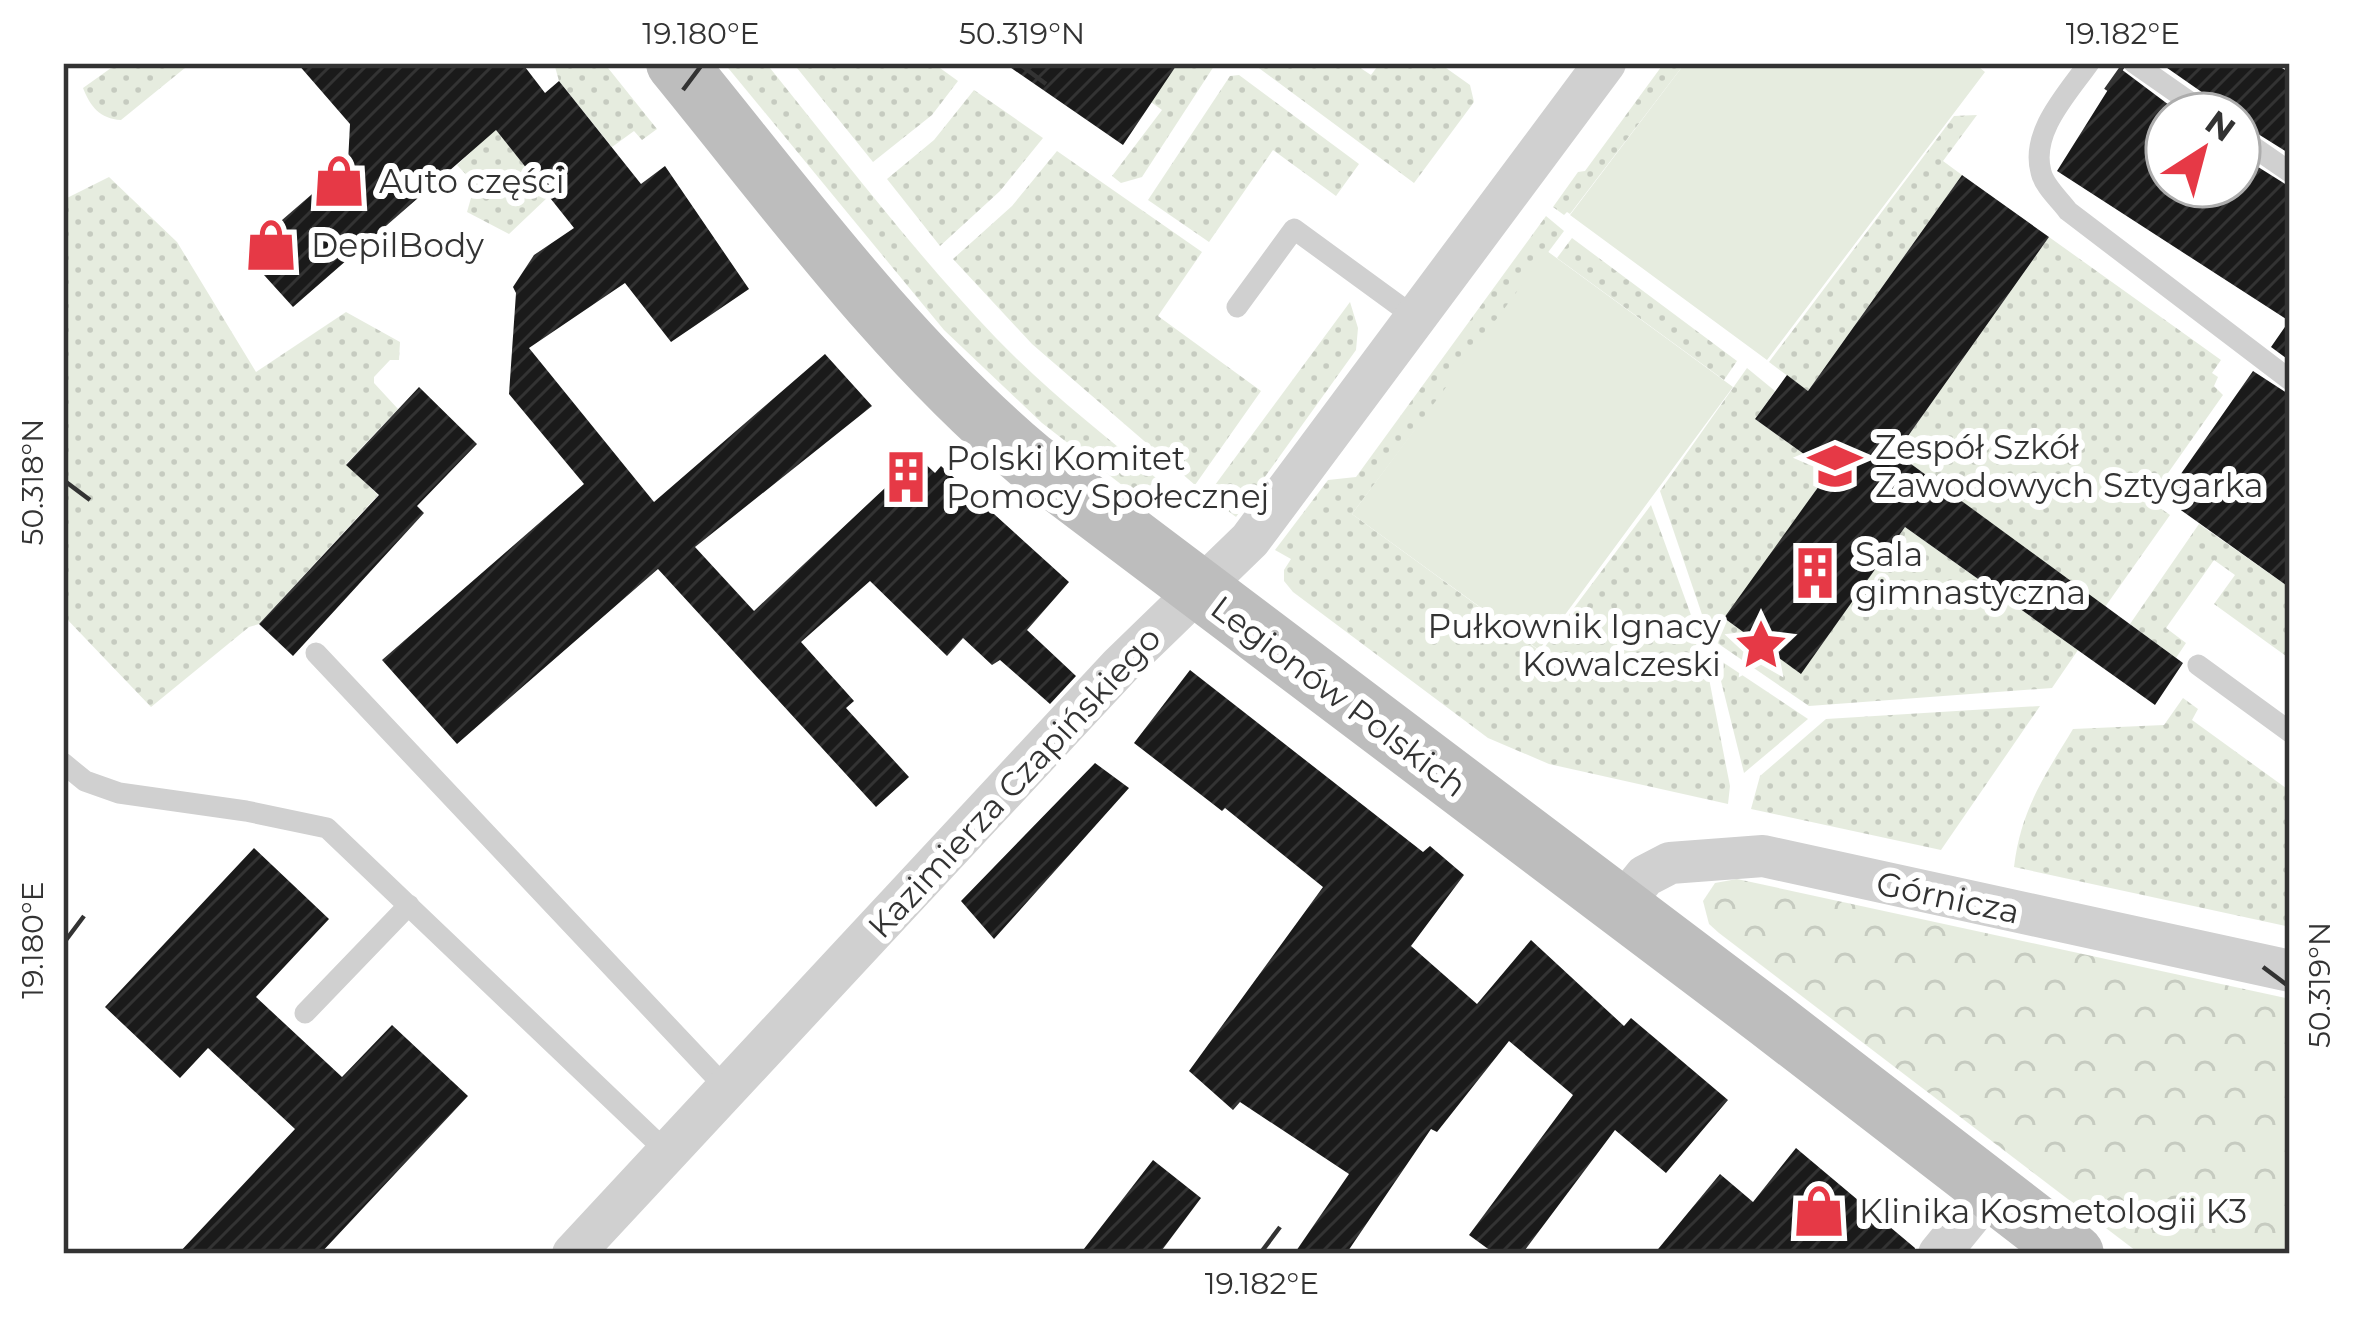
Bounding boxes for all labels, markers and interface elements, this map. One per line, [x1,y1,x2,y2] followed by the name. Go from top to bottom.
[642,15,760,52] text: 19.180°E
[959,15,1085,52] text: 50.319°N
[2066,15,2180,52] text: 19.182°E
[2143,90,2263,210] north arrow
[2198,102,2243,150] text: N
[310,152,368,210] shop icon: Auto części
[379,161,565,201] place label: Auto części
[242,216,300,274] shop icon: DepilBody
[311,225,484,265] place label: DepilBody
[14,418,51,546] text: 50.318°N
[1875,427,2264,505] place label: Zespół Szkół Zawodowych Sztygarka
[1806,437,1864,495] school or university icon: Zespół Szkół Zawodowych Sztygarka
[946,438,1269,516] place label: Polski Komitet Pomocy Społecznej
[877,448,935,506] building icon: Polski Komitet Pomocy Społecznej
[1855,534,2086,612] place label: Sala gimnastyczna
[1786,544,1844,602] building icon: Sala gimnastyczna
[1203,587,1475,805] street label: Legionów Polskich
[1427,606,1721,684] place label: Pułkownik Ignacy Kowalczeski
[1732,616,1790,674] place icon: Pułkownik Ignacy Kowalczeski
[859,618,1169,946] street label: Kazimierza Czapińskiego
[1873,862,2023,932] street label: Górnicza
[14,881,51,999] text: 19.180°E
[2301,922,2338,1048] text: 50.319°N
[1790,1182,1848,1240] shop icon: Klinika Kosmetologii K3
[1859,1191,2247,1231] place label: Klinika Kosmetologii K3
[1205,1265,1319,1302] text: 19.182°E

